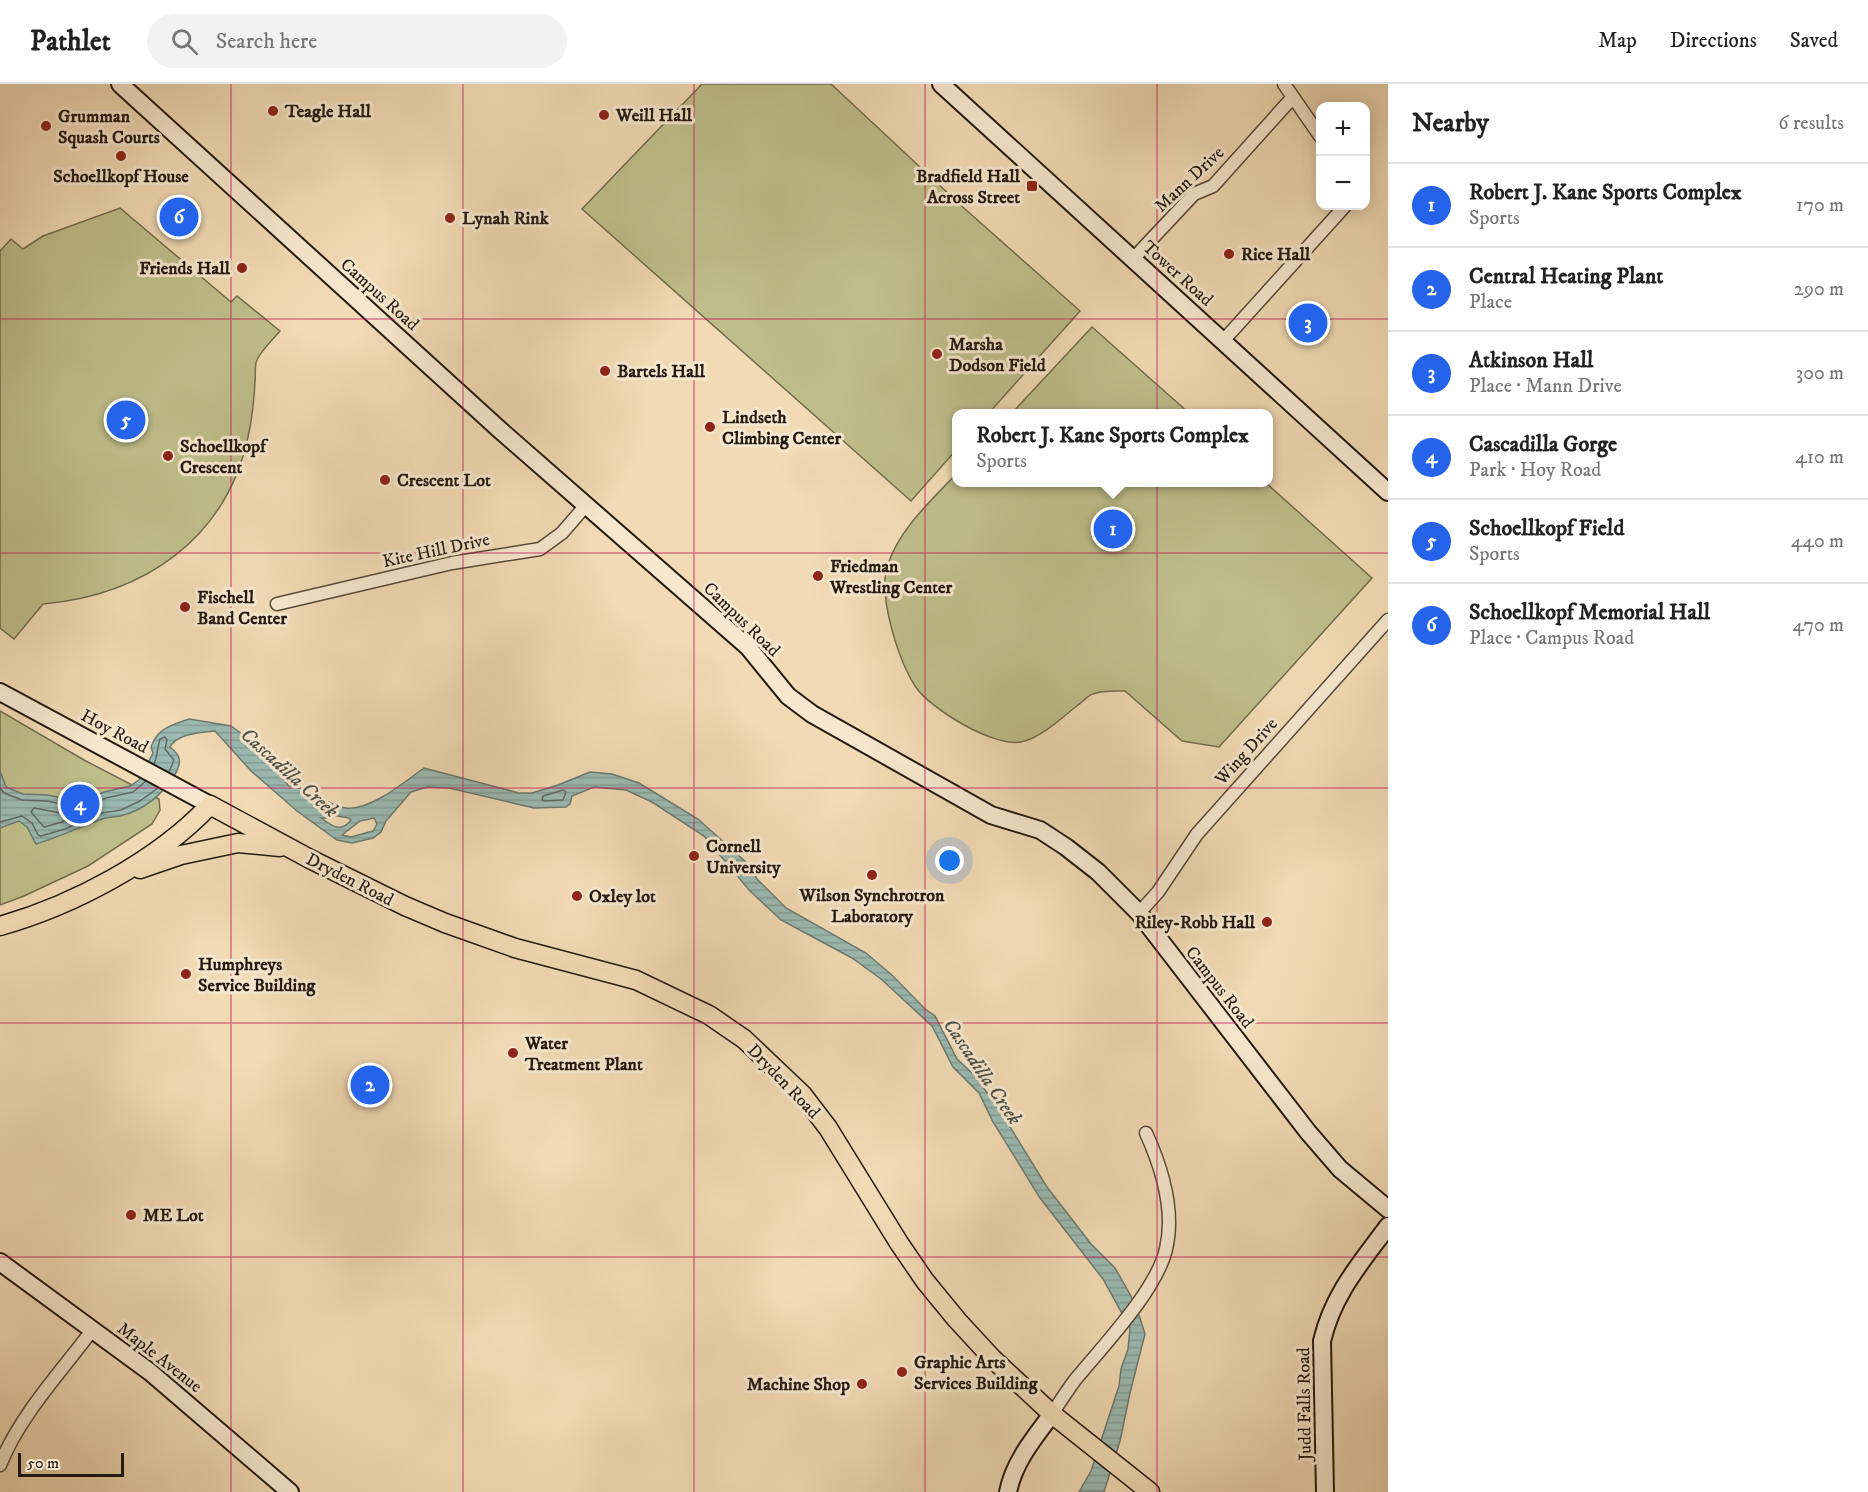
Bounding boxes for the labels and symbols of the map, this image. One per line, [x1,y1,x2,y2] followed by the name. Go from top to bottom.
[284,101,371,123] place label: Teagle Hall
[266,104,280,118] marker: Teagle Hall
[615,105,693,127] place label: Weill Hall
[58,106,160,149] place label: Grumman Squash Courts
[597,108,611,122] marker: Weill Hall
[39,119,53,133] marker: Grumman Squash Courts
[1150,142,1229,217] street label: Mann Drive
[114,149,128,163] marker: Schoellkopf House
[53,166,189,188] place label: Schoellkopf House
[916,166,1021,209] place label: Bradfield Hall Across Street
[1025,179,1039,193] marker: Bradfield Hall Across Street
[160,194,198,240] pin: 6
[462,208,550,230] place label: Lynah Rink
[443,211,457,225] marker: Lynah Rink
[1138,236,1217,311] street label: Tower Road
[1241,244,1311,266] place label: Rice Hall
[1222,247,1236,261] marker: Rice Hall
[336,254,423,336] street label: Campus Road
[139,258,231,280] place label: Friends Hall
[235,261,249,275] marker: Friends Hall
[1288,300,1328,346] pin: 3
[949,334,1047,377] place label: Marsha Dodson Field
[930,347,944,361] marker: Marsha Dodson Field
[617,361,705,383] place label: Bartels Hall
[598,364,612,378] marker: Bartels Hall
[106,398,146,442] pin: 5
[722,407,842,450] place label: Lindseth Climbing Center
[703,420,717,434] marker: Lindseth Climbing Center
[180,436,269,479] place label: Schoellkopf Crescent
[161,449,175,463] marker: Schoellkopf Crescent
[397,470,491,492] place label: Crescent Lot
[378,473,392,487] marker: Crescent Lot
[1094,506,1132,552] pin: 1
[381,529,492,573] street label: Kite Hill Drive
[829,556,952,599] place label: Friedman Wrestling Center
[811,569,825,583] marker: Friedman Wrestling Center
[698,578,784,662] street label: Campus Road
[197,587,287,630] place label: Fischell Band Center
[178,600,192,614] marker: Fischell Band Center
[77,705,152,759] street label: Hoy Road
[1210,713,1283,791] street label: Wing Drive
[235,723,344,824] water label: Cascadilla Creek
[60,782,100,826] pin: 4
[706,836,781,879] place label: Cornell University
[935,846,964,875] your location
[302,848,397,911] street label: Dryden Road
[687,849,701,863] marker: Cornell University
[865,868,879,882] marker: Wilson Synchrotron Laboratory
[799,885,945,928] place label: Wilson Synchrotron Laboratory
[589,886,656,908] place label: Oxley lot
[570,889,584,903] marker: Oxley lot
[1135,912,1256,934] place label: Riley-Robb Hall
[1260,915,1274,929] marker: Riley-Robb Hall
[1180,942,1258,1033] street label: Campus Road
[198,954,317,997] place label: Humphreys Service Building
[179,967,193,981] marker: Humphreys Service Building
[937,1014,1027,1130] water label: Cascadilla Creek
[524,1033,643,1076] place label: Water Treatment Plant
[742,1040,824,1124] street label: Dryden Road
[506,1046,520,1060] marker: Water Treatment Plant
[350,1062,389,1108] pin: 2
[143,1205,204,1227] place label: ME Lot
[124,1208,138,1222] marker: ME Lot
[113,1318,206,1398] street label: Maple Avenue
[1293,1347,1317,1463] street label: Judd Falls Road
[914,1352,1039,1395] place label: Graphic Arts Services Building
[895,1365,909,1379] marker: Graphic Arts Services Building
[747,1374,850,1396] place label: Machine Shop
[855,1377,869,1391] marker: Machine Shop
[18,1450,124,1478] scale bar

